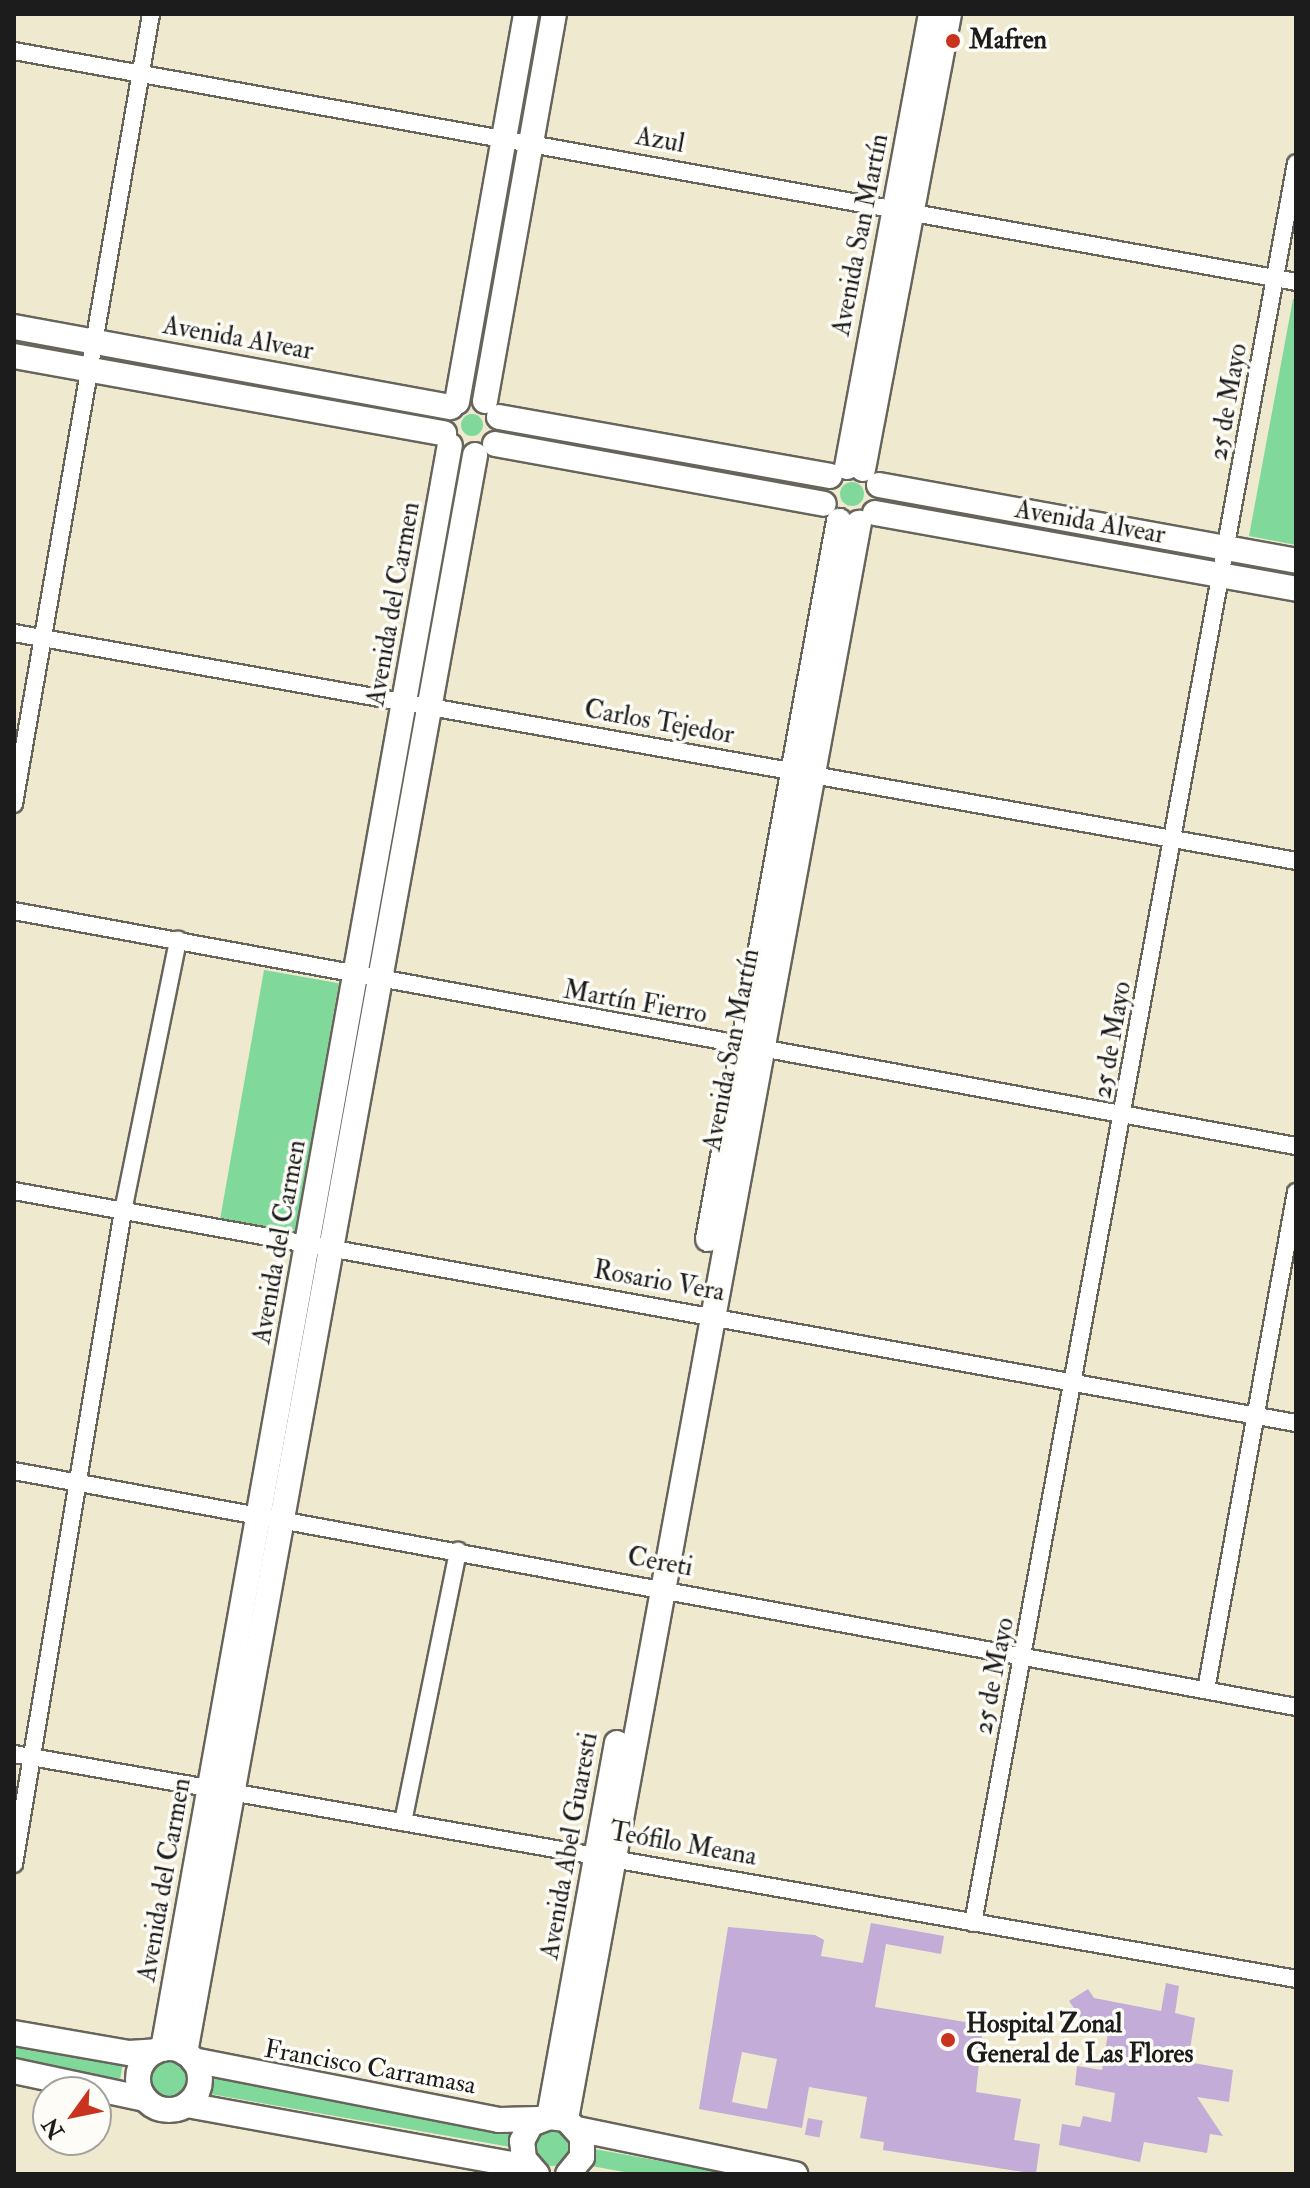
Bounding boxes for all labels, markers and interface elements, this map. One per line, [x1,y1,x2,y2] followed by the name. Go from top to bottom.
[969,25,1047,57] place label: Mafren
[944,32,962,50] marker: Mafren
[633,121,687,161] street label: Azul
[826,131,896,339] street label: Avenida San Martín
[160,310,316,368] street label: Avenida Alvear
[1203,341,1255,463] street label: 25 de Mayo
[1012,494,1168,552] street label: Avenida Alvear
[361,500,427,708] street label: Avenida del Carmen
[582,694,736,752] street label: Carlos Tejedor
[697,946,767,1154] street label: Avenida San Martín
[561,975,709,1031] street label: Martín Fierro
[1087,979,1139,1101] street label: 25 de Mayo
[247,1138,313,1346] street label: Avenida del Carmen
[591,1255,727,1309] street label: Rosario Vera
[625,1542,695,1584] street label: Cereti
[968,1615,1022,1737] street label: 25 de Mayo
[535,1730,605,1962] street label: Avenida Abel Guaresti
[132,1776,198,1984] street label: Avenida del Carmen
[607,1817,759,1873] street label: Teófilo Meana
[966,2009,1193,2070] place label: Hospital Zonal General de Las Flores
[937,2029,959,2051] marker: Hospital Zonal General de Las Flores
[262,2034,478,2102] street label: Francisco Carramasa
[32,2076,112,2156] north arrow
[36,2112,71,2144] text: N

